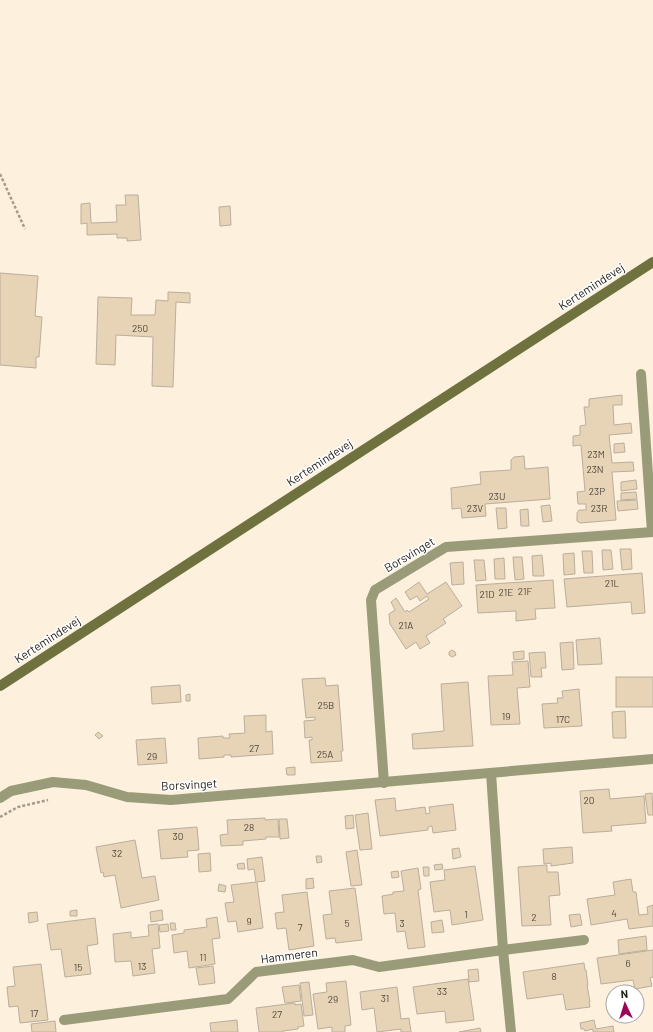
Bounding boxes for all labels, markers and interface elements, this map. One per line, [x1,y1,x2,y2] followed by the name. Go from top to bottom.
[555,259,627,312] street label: Kertemindevej
[132,322,148,334] house number: 250
[283,435,355,488] street label: Kertemindevej
[587,448,605,460] house number: 23M
[586,463,604,475] house number: 23N
[589,485,605,497] house number: 23P
[489,490,505,502] house number: 23U
[467,502,483,514] house number: 23V
[591,502,607,514] house number: 23R
[381,534,437,574] street label: Borsvinget
[605,577,620,589] house number: 21L
[518,585,533,597] house number: 21F
[499,586,513,598] house number: 21E
[480,588,494,600] house number: 21D
[11,612,83,665] street label: Kertemindevej
[399,619,413,631] house number: 21A
[318,699,334,711] house number: 25B
[502,710,510,722] house number: 19
[556,713,570,725] house number: 17C
[249,742,259,754] house number: 27
[317,748,333,760] house number: 25A
[147,750,157,762] house number: 29
[161,776,217,792] street label: Borsvinget
[583,794,595,806] house number: 20
[244,821,254,833] house number: 28
[173,830,183,842] house number: 30
[112,847,122,859] house number: 32
[611,907,617,919] house number: 4
[464,908,468,920] house number: 1
[531,911,537,923] house number: 2
[246,915,252,927] house number: 9
[344,917,350,929] house number: 5
[399,917,405,929] house number: 3
[298,921,303,933] house number: 7
[260,945,318,965] street label: Hammeren
[199,951,207,963] house number: 11
[625,957,631,969] house number: 6
[138,960,146,972] house number: 13
[74,961,82,973] house number: 15
[551,970,557,982] house number: 8
[605,984,645,1024] north arrow
[437,985,447,997] house number: 33
[620,987,628,1000] text: N
[381,992,389,1004] house number: 31
[328,993,338,1005] house number: 29
[30,1007,38,1019] house number: 17
[272,1008,282,1020] house number: 27

